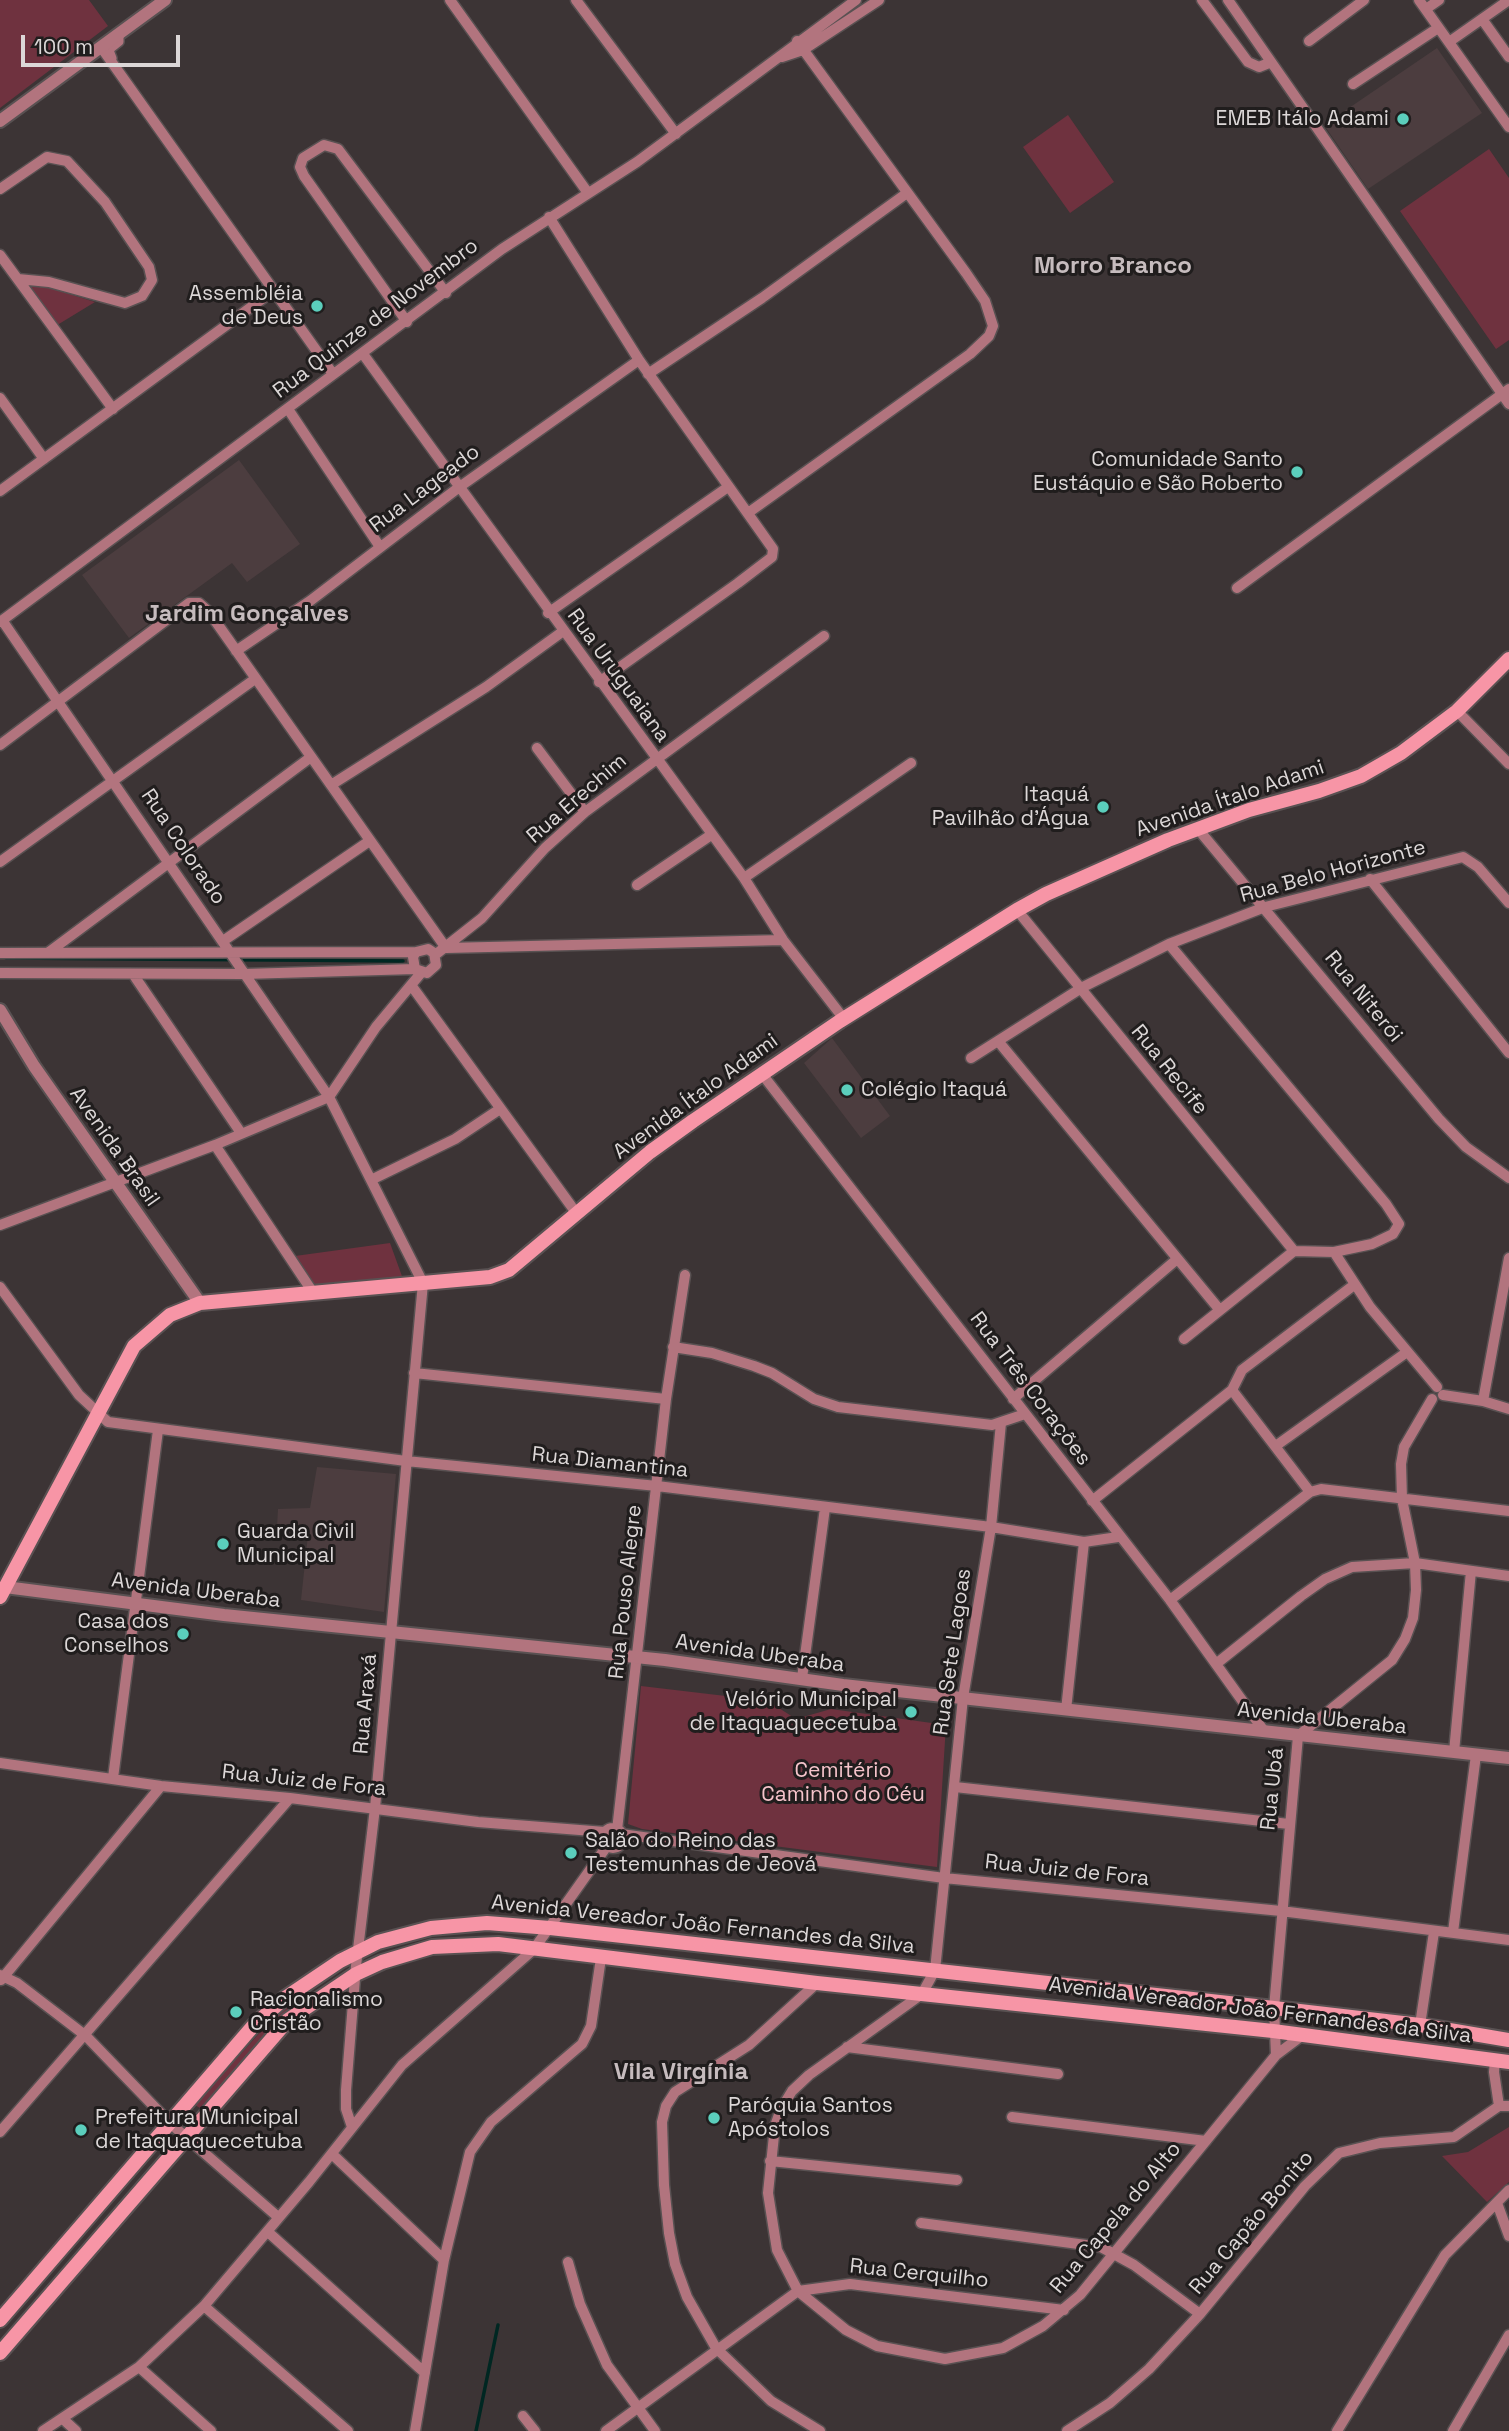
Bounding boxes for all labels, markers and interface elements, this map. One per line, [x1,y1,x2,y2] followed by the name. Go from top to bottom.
[24,21,184,65] scale bar
[34,33,93,60] text: 100 m
[1216,106,1389,132] place label: EMEB Itálo Adami
[1395,111,1411,127] marker: EMEB Itálo Adami
[269,234,483,404] street label: Rua Quinze de Novembro
[1034,252,1192,280] district label: Morro Branco
[189,281,303,331] place label: Assembléia de Deus
[309,298,325,314] marker: Assembléia de Deus
[365,440,485,538] street label: Rua Lageado
[1033,447,1283,497] place label: Comunidade Santo Eustáquio e São Roberto
[1289,464,1305,480] marker: Comunidade Santo Eustáquio e São Roberto
[145,600,349,628] district label: Jardim Gonçalves
[561,604,675,748] street label: Rua Uruguaiana
[522,749,632,849] street label: Rua Erechim
[1133,755,1327,843] street label: Avenida Ítalo Adami
[932,782,1089,832] place label: Itaquá Pavilhão d'Água
[135,784,231,910] street label: Rua Colorado
[1095,799,1111,815] marker: Itaquá Pavilhão d'Água
[1237,835,1429,909] street label: Rua Belo Horizonte
[1319,946,1407,1048] street label: Rua Niterói
[1125,1020,1213,1120] street label: Rua Recife
[609,1029,783,1165] street label: Avenida Ítalo Adami
[861,1077,1007,1103] place label: Colégio Itaquá
[64,1082,164,1212] street label: Avenida Brasil
[839,1082,855,1098] marker: Colégio Itaquá
[964,1307,1096,1471] street label: Rua Três Corações
[531,1442,689,1484] street label: Rua Diamantina
[604,1503,648,1681] street label: Rua Pouso Alegre
[237,1519,355,1569] place label: Guarda Civil Municipal
[215,1536,231,1552] marker: Guarda Civil Municipal
[929,1567,977,1737] street label: Rua Sete Lagoas
[110,1568,282,1614] street label: Avenida Uberaba
[64,1609,169,1659] place label: Casa dos Conselhos
[175,1626,191,1642] marker: Casa dos Conselhos
[674,1630,846,1678] street label: Avenida Uberaba
[349,1653,383,1755] street label: Rua Araxá
[689,1687,897,1737] place label: Velório Municipal de Itaquaquecetuba
[1236,1698,1408,1740] street label: Avenida Uberaba
[903,1704,919,1720] marker: Velório Municipal de Itaquaquecetuba
[1256,1746,1290,1832] street label: Rua Ubá
[761,1758,925,1808] park label: Cemitério Caminho do Céu
[221,1760,387,1802] street label: Rua Juiz de Fora
[585,1828,816,1878] place label: Salão do Reino das Testemunhas de Jeová
[563,1845,579,1861] marker: Salão do Reino das Testemunhas de Jeová
[984,1850,1150,1892] street label: Rua Juiz de Fora
[490,1890,916,1960] street label: Avenida Vereador João Fernandes da Silva
[1047,1973,1473,2049] street label: Avenida Vereador João Fernandes da Silva
[250,1987,383,2037] place label: Racionalismo Cristão
[228,2004,244,2020] marker: Racionalismo Cristão
[614,2058,748,2086] district label: Vila Virgínia
[728,2093,893,2143] place label: Paróquia Santos Apóstolos
[95,2105,303,2155] place label: Prefeitura Municipal de Itaquaquecetuba
[706,2110,722,2126] marker: Paróquia Santos Apóstolos
[73,2122,89,2138] marker: Prefeitura Municipal de Itaquaquecetuba
[1045,2137,1187,2299] street label: Rua Capela do Alto
[1185,2146,1319,2300] street label: Rua Capão Bonito
[848,2254,990,2294] street label: Rua Cerquilho

